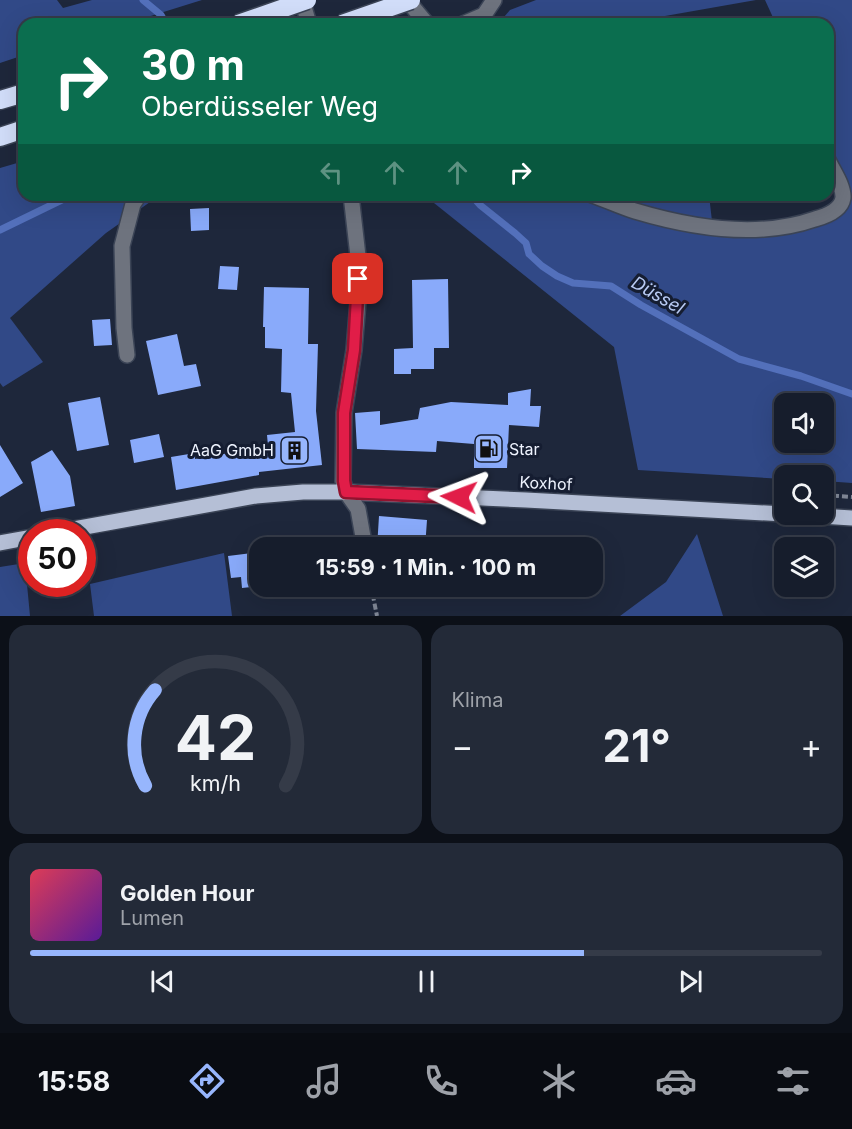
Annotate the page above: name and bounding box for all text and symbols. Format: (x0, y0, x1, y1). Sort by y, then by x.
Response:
text: 30 m (141, 39, 245, 90)
icon: right (42, 42, 120, 120)
text: Oberdüsseler Weg (141, 90, 378, 123)
icon: left (315, 156, 348, 189)
icon: ahead (378, 156, 411, 189)
icon: ahead (441, 156, 474, 189)
icon: right (504, 156, 537, 189)
pin (332, 253, 383, 304)
icon: arrive (341, 262, 374, 295)
water label: Düssel (628, 272, 689, 319)
map controls (774, 393, 834, 597)
button: sound (774, 393, 834, 453)
fuel station icon: Star (472, 433, 504, 465)
building icon: AaG GmbH (279, 434, 311, 466)
place label: Star (509, 439, 540, 459)
place label: AaG GmbH (190, 440, 274, 460)
position arrow (427, 465, 491, 529)
button: search (774, 465, 834, 525)
street label: Koxhof (519, 472, 573, 494)
speed limit sign: 50 (18, 519, 96, 597)
button: layers (774, 537, 834, 597)
text: 15:59 · 1 Min. · 100 m (316, 554, 536, 580)
text: Klima (452, 688, 503, 712)
text: 42 (174, 700, 256, 775)
text: 21° (603, 718, 671, 773)
text: − (452, 726, 473, 766)
text: + (800, 726, 822, 766)
text: km/h (190, 771, 241, 797)
text: Golden Hour (120, 880, 254, 906)
text: Lumen (120, 906, 184, 930)
icon: previous (146, 965, 179, 998)
icon: pause (410, 965, 443, 998)
icon: next (674, 965, 707, 998)
icon: directions (186, 1060, 228, 1102)
icon: music (303, 1060, 345, 1102)
icon: phone (420, 1060, 462, 1102)
icon: climate (538, 1060, 580, 1102)
icon: car (655, 1060, 697, 1102)
icon: filters (772, 1060, 814, 1102)
text: 15:58 (38, 1065, 110, 1098)

